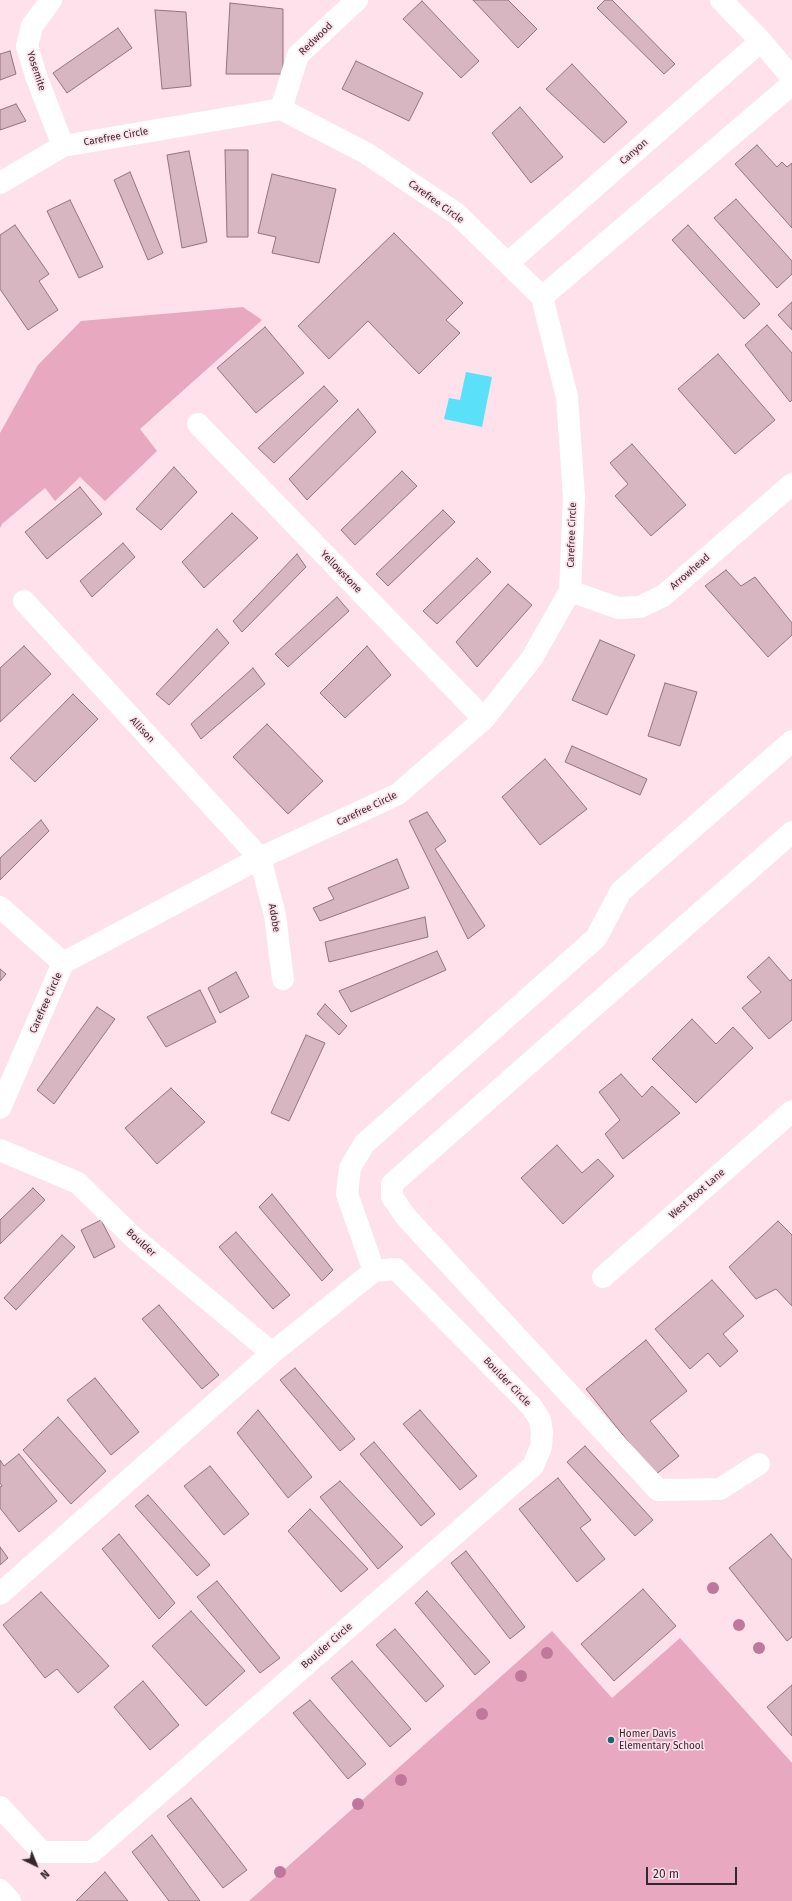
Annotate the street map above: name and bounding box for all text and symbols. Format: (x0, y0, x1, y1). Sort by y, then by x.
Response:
street label: Redwood (297, 20, 335, 58)
street label: Yosemite (24, 50, 48, 92)
street label: Carefree Circle (83, 125, 149, 149)
street label: Canyon (617, 137, 651, 167)
street label: Carefree Circle (406, 178, 466, 226)
street label: Carefree Circle (565, 502, 579, 568)
street label: Yellowstone (318, 548, 364, 596)
street label: Arrowhead (668, 551, 712, 593)
street label: Allison (127, 715, 157, 745)
street label: Carefree Circle (335, 789, 399, 829)
street label: Adobe (266, 903, 282, 933)
street label: Carefree Circle (27, 971, 65, 1035)
street label: West Root Lane (667, 1167, 727, 1221)
street label: Boulder (124, 1227, 158, 1259)
street label: Boulder Circle (481, 1355, 533, 1409)
street label: Boulder Circle (299, 1621, 355, 1671)
place label: Homer Davis Elementary School (619, 1728, 704, 1752)
marker: Homer Davis Elementary School (606, 1735, 616, 1745)
north arrow (16, 1845, 56, 1885)
scale bar (648, 1859, 739, 1885)
text: N (37, 1867, 52, 1881)
text: 20 m (653, 1867, 679, 1881)

